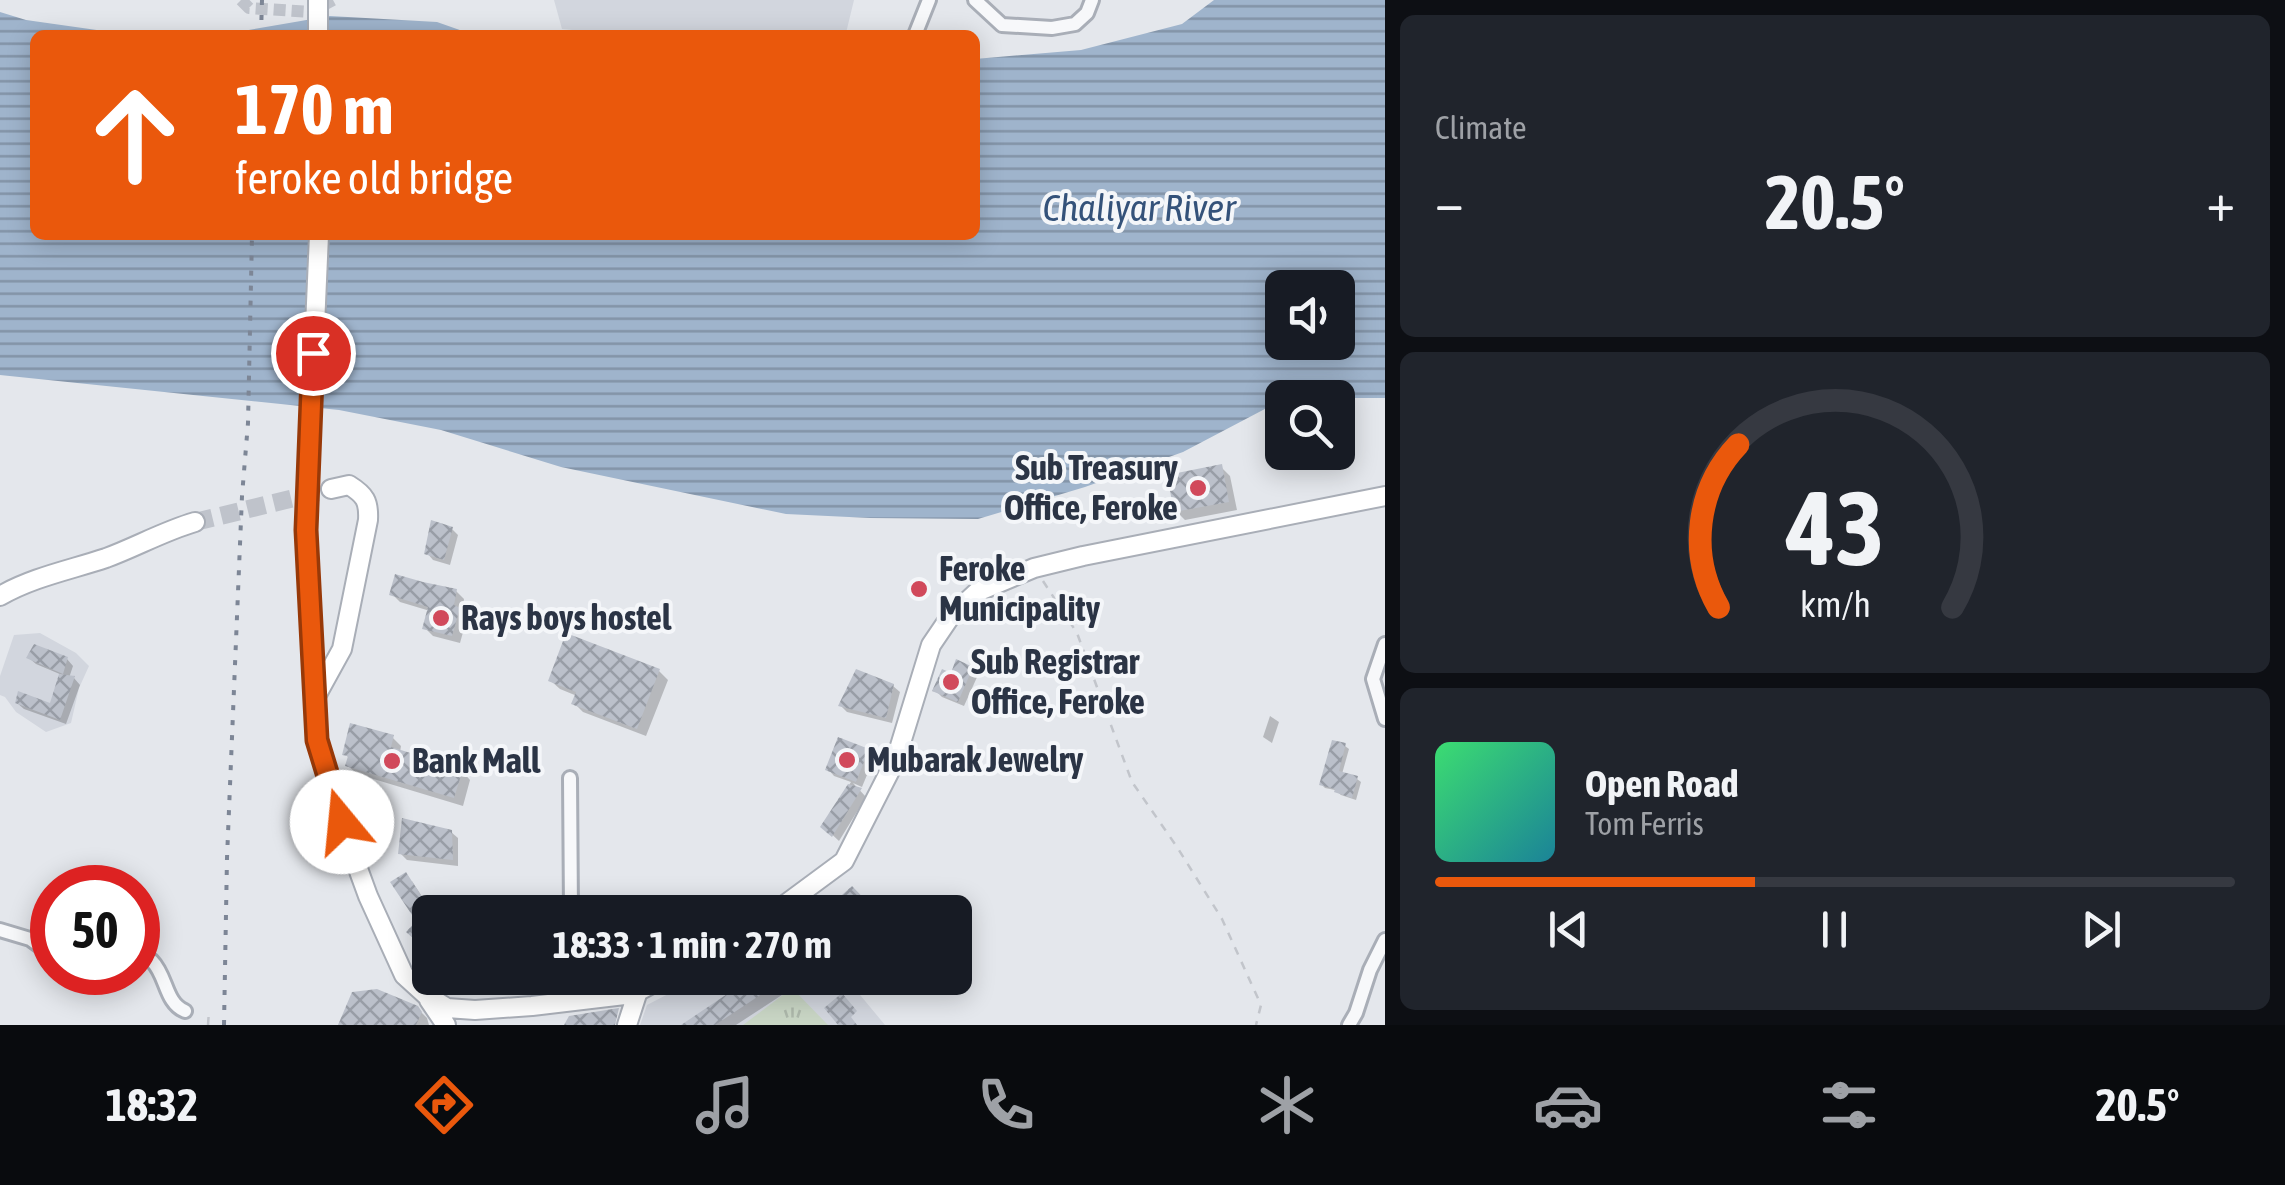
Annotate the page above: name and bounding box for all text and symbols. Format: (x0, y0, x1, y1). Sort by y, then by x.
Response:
text: 170 m (235, 69, 394, 149)
icon: ahead (70, 70, 200, 200)
text: Climate (1435, 109, 1527, 146)
text: feroke old bridge (235, 152, 513, 204)
text: 20.5° (1765, 159, 1905, 245)
text: − (1435, 170, 1464, 233)
text: + (2206, 170, 2235, 233)
water label: Chaliyar River (1043, 186, 1237, 229)
map controls (1265, 270, 1355, 470)
button: sound (1265, 270, 1355, 360)
pin (271, 311, 356, 396)
icon: arrive (286, 326, 341, 381)
button: search (1265, 380, 1355, 470)
place label: Sub Treasury Office, Feroke (1004, 447, 1179, 527)
text: 43 (1785, 468, 1884, 587)
marker: Sub Treasury Office, Feroke (1187, 477, 1209, 499)
place label: Feroke Municipality (939, 548, 1101, 628)
marker: Feroke Municipality (908, 578, 930, 600)
text: km/h (1800, 584, 1870, 625)
place label: Rays boys hostel (461, 597, 672, 637)
marker: Rays boys hostel (430, 607, 452, 629)
place label: Sub Registrar Office, Feroke (971, 641, 1145, 721)
marker: Sub Registrar Office, Feroke (940, 671, 962, 693)
place label: Mubarak Jewelry (867, 739, 1084, 779)
place label: Bank Mall (412, 740, 541, 780)
marker: Mubarak Jewelry (836, 749, 858, 771)
marker: Bank Mall (381, 750, 403, 772)
text: Open Road (1585, 762, 1739, 805)
position arrow (290, 770, 394, 874)
text: Tom Ferris (1585, 805, 1704, 842)
speed limit sign: 50 (30, 865, 160, 995)
icon: previous (1541, 902, 1596, 957)
icon: pause (1807, 902, 1862, 957)
icon: next (2074, 902, 2129, 957)
text: 18:33 · 1 min · 270 m (552, 923, 832, 966)
icon: directions (409, 1070, 479, 1140)
icon: music (690, 1070, 760, 1140)
icon: phone (971, 1070, 1041, 1140)
icon: climate (1252, 1070, 1322, 1140)
icon: car (1533, 1070, 1603, 1140)
icon: filters (1814, 1070, 1884, 1140)
text: 18:32 (106, 1079, 198, 1131)
text: 20.5° (2095, 1079, 2179, 1131)

